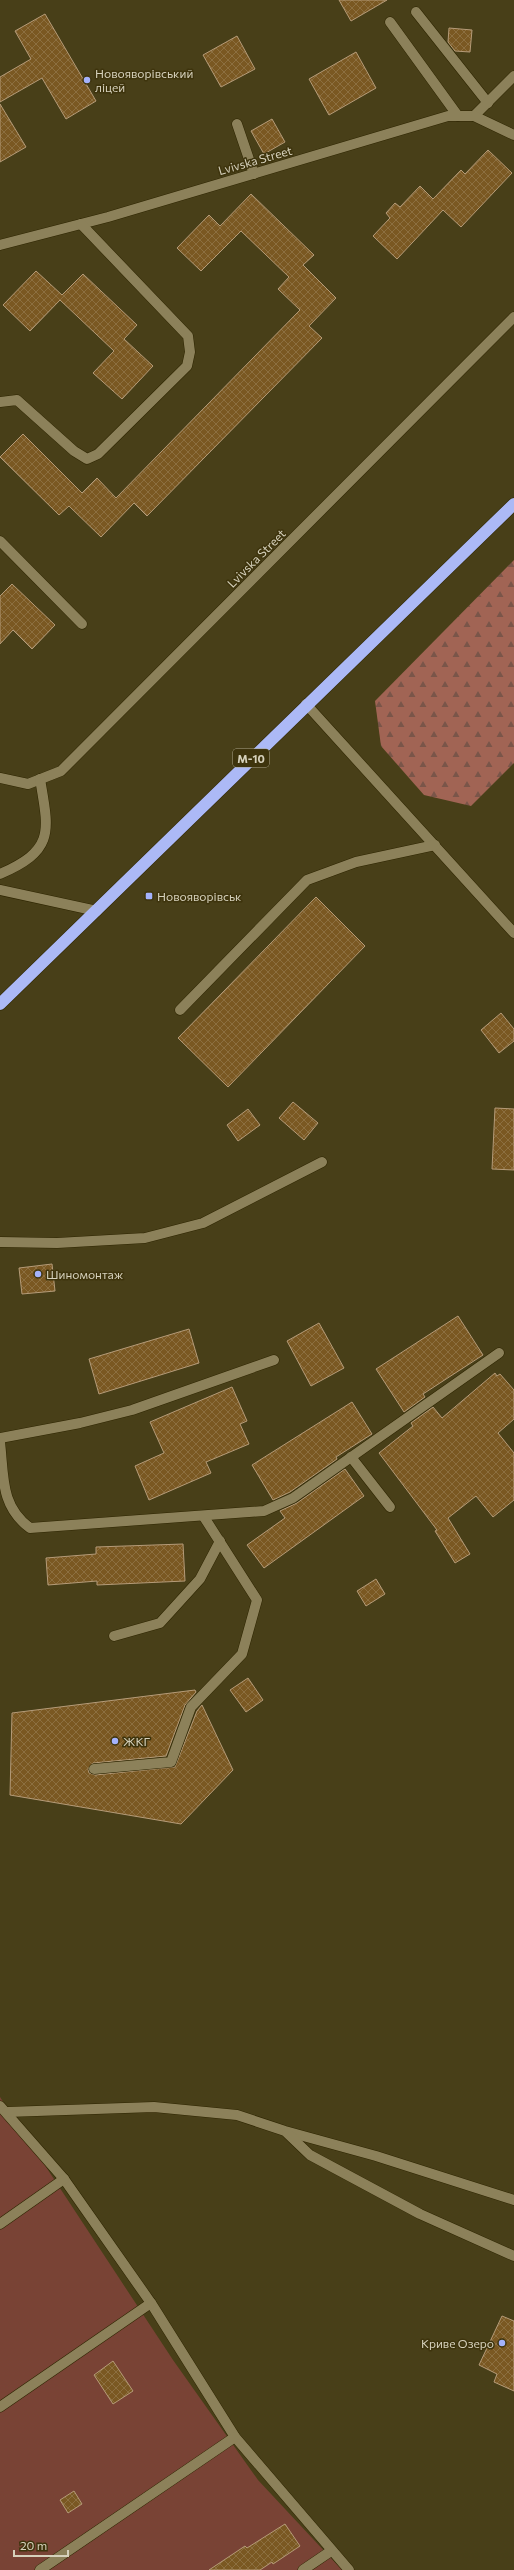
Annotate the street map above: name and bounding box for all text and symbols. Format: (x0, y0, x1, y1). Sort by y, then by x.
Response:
place label: Новояворівський ліцей (95, 66, 193, 94)
marker: Новояворівський ліцей (82, 75, 92, 85)
street label: Lvivska Street (216, 143, 294, 177)
street label: Lvivska Street (224, 526, 288, 590)
road number: М-10 (233, 749, 269, 767)
place label: Новояворівськ (157, 889, 242, 903)
marker: Новояворівськ (144, 891, 154, 901)
place label: Шиномонтаж (46, 1267, 124, 1281)
marker: Шиномонтаж (33, 1269, 43, 1279)
place label: ЖКГ (123, 1734, 150, 1748)
marker: ЖКГ (110, 1736, 120, 1746)
place label: Криве Озеро (421, 2336, 494, 2350)
marker: Криве Озеро (497, 2338, 507, 2348)
scale bar (14, 2532, 68, 2558)
text: 20 m (20, 2538, 47, 2552)

